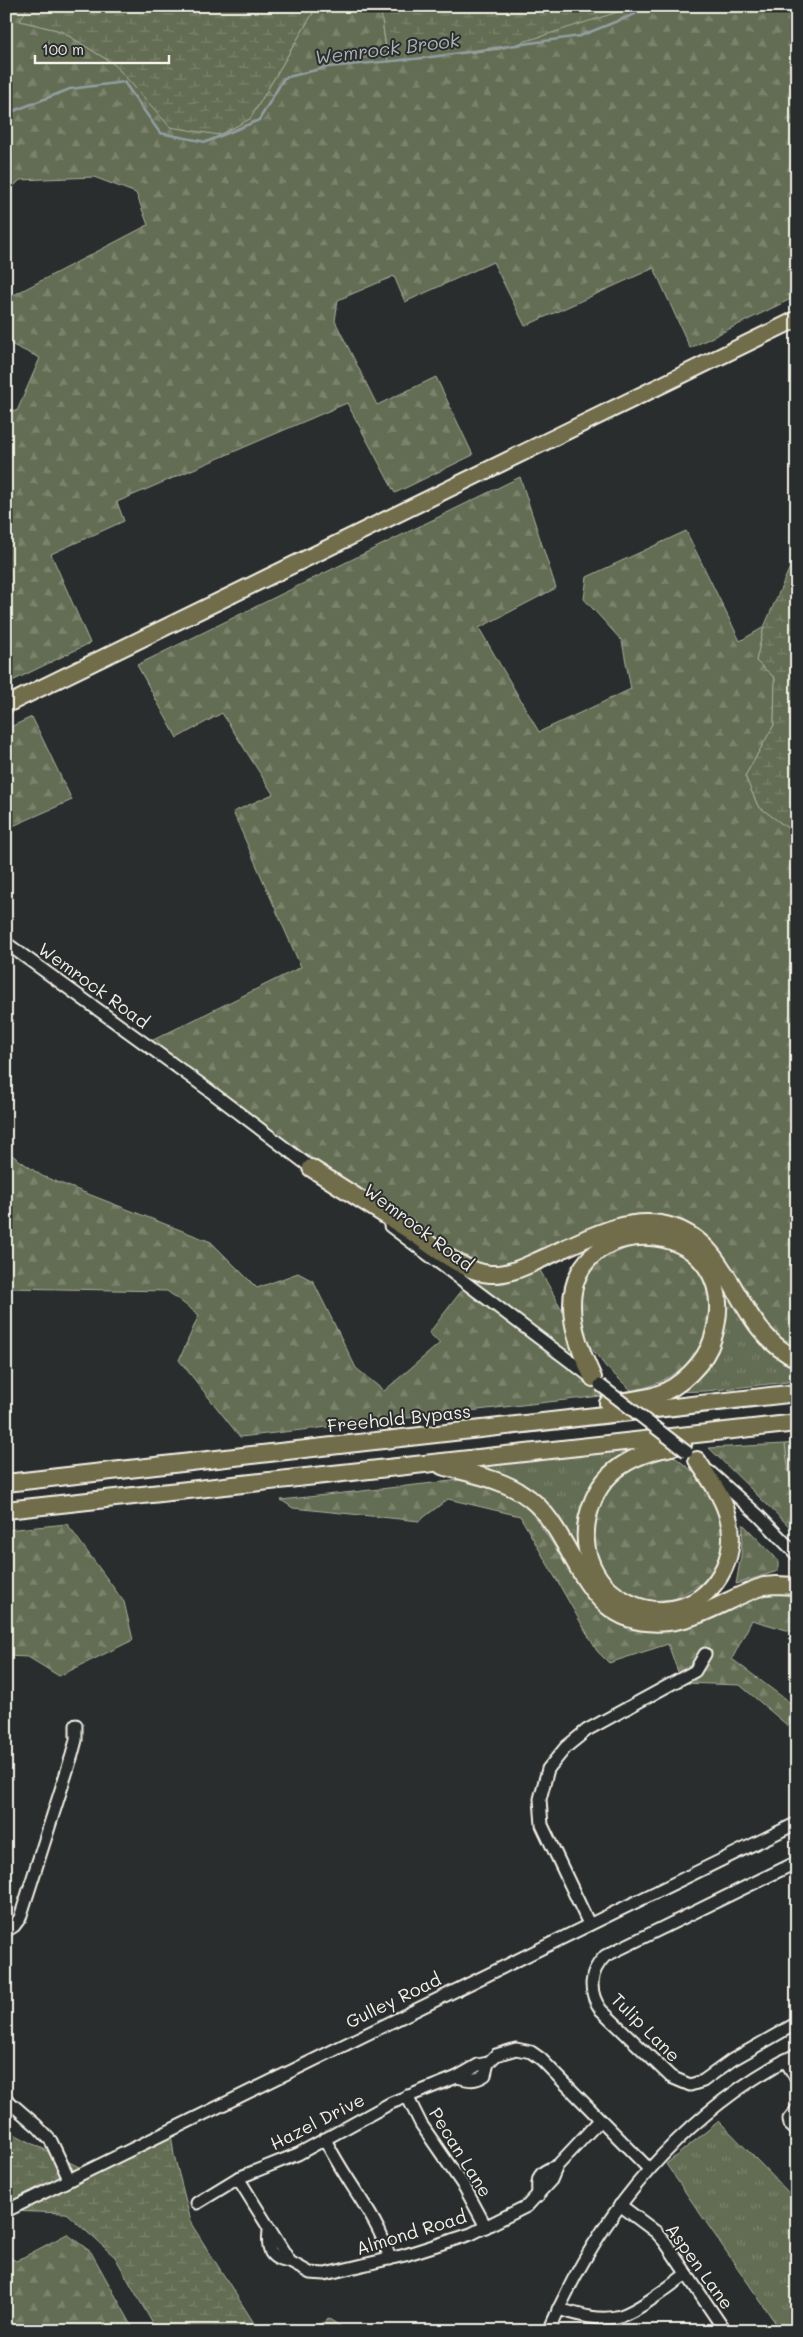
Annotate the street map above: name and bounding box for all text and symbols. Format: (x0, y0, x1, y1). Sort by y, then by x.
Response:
water label: Wemrock Brook (313, 27, 462, 69)
scale bar (35, 32, 169, 64)
text: 100 m (42, 39, 84, 59)
street label: Wemrock Road (34, 937, 154, 1033)
street label: Wemrock Road (359, 1178, 479, 1276)
street label: Freehold Bypass (326, 1399, 472, 1437)
street label: Gulley Road (341, 1967, 445, 2033)
street label: Tulip Lane (606, 1987, 686, 2067)
street label: Hazel Drive (266, 2087, 368, 2155)
street label: Pecan Lane (424, 2103, 498, 2201)
street label: Almond Road (353, 2204, 469, 2260)
street label: Aspen Lane (661, 2218, 739, 2314)

